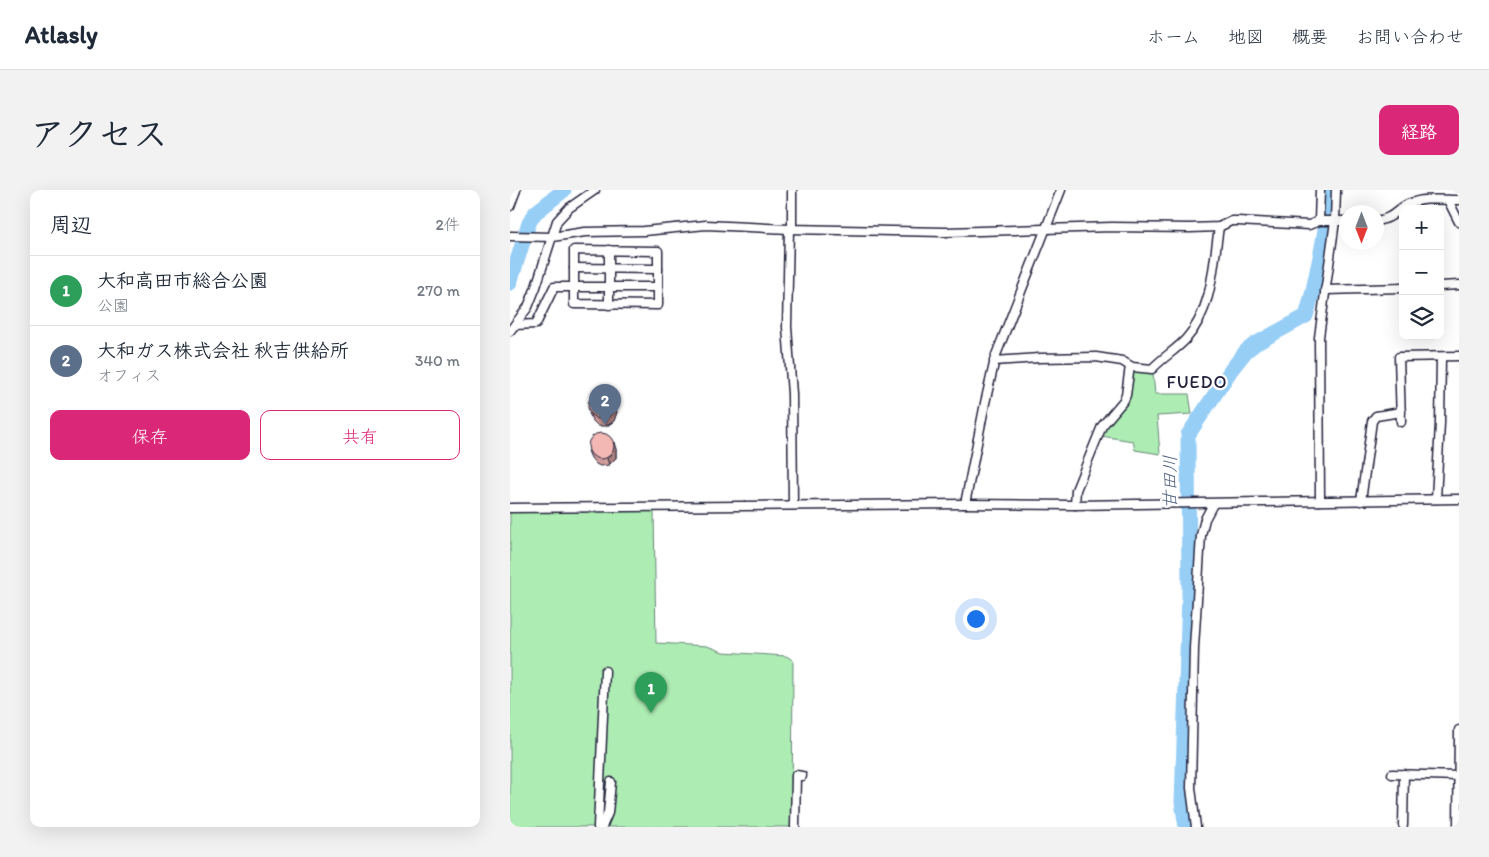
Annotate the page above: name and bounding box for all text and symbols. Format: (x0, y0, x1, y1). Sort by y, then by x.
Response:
text: Atlasly (25, 20, 98, 49)
text: ホーム (1147, 26, 1200, 48)
text: 地図 (1228, 26, 1264, 48)
text: 概要 (1292, 26, 1328, 48)
text: お問い合わせ (1356, 26, 1464, 48)
button: 経路 (1379, 105, 1459, 155)
text: アクセス (30, 113, 168, 155)
north arrow (1339, 205, 1384, 250)
map controls (1399, 205, 1444, 340)
button: + (1399, 205, 1444, 250)
text: 周辺 (50, 212, 92, 237)
text: 2件 (436, 215, 460, 234)
button: − (1399, 250, 1444, 295)
text: 大和高田市総合公園 (97, 269, 268, 292)
text: 1 (62, 281, 70, 300)
text: 270 m (417, 281, 460, 300)
button: layers (1399, 295, 1444, 340)
text: 公園 (97, 296, 129, 315)
text: 大和ガス株式会社 秋吉供給所 (97, 339, 349, 362)
text: 2 (62, 351, 70, 370)
text: 340 m (415, 351, 460, 370)
text: オフィス (97, 366, 161, 385)
district label: FUEDO (1166, 371, 1228, 393)
pin: 2 (589, 384, 621, 425)
button: 保存 (50, 410, 250, 460)
button: 共有 (260, 410, 460, 460)
water label: 甘田川 (1159, 455, 1181, 509)
your location (963, 606, 989, 632)
pin: 1 (635, 672, 667, 713)

